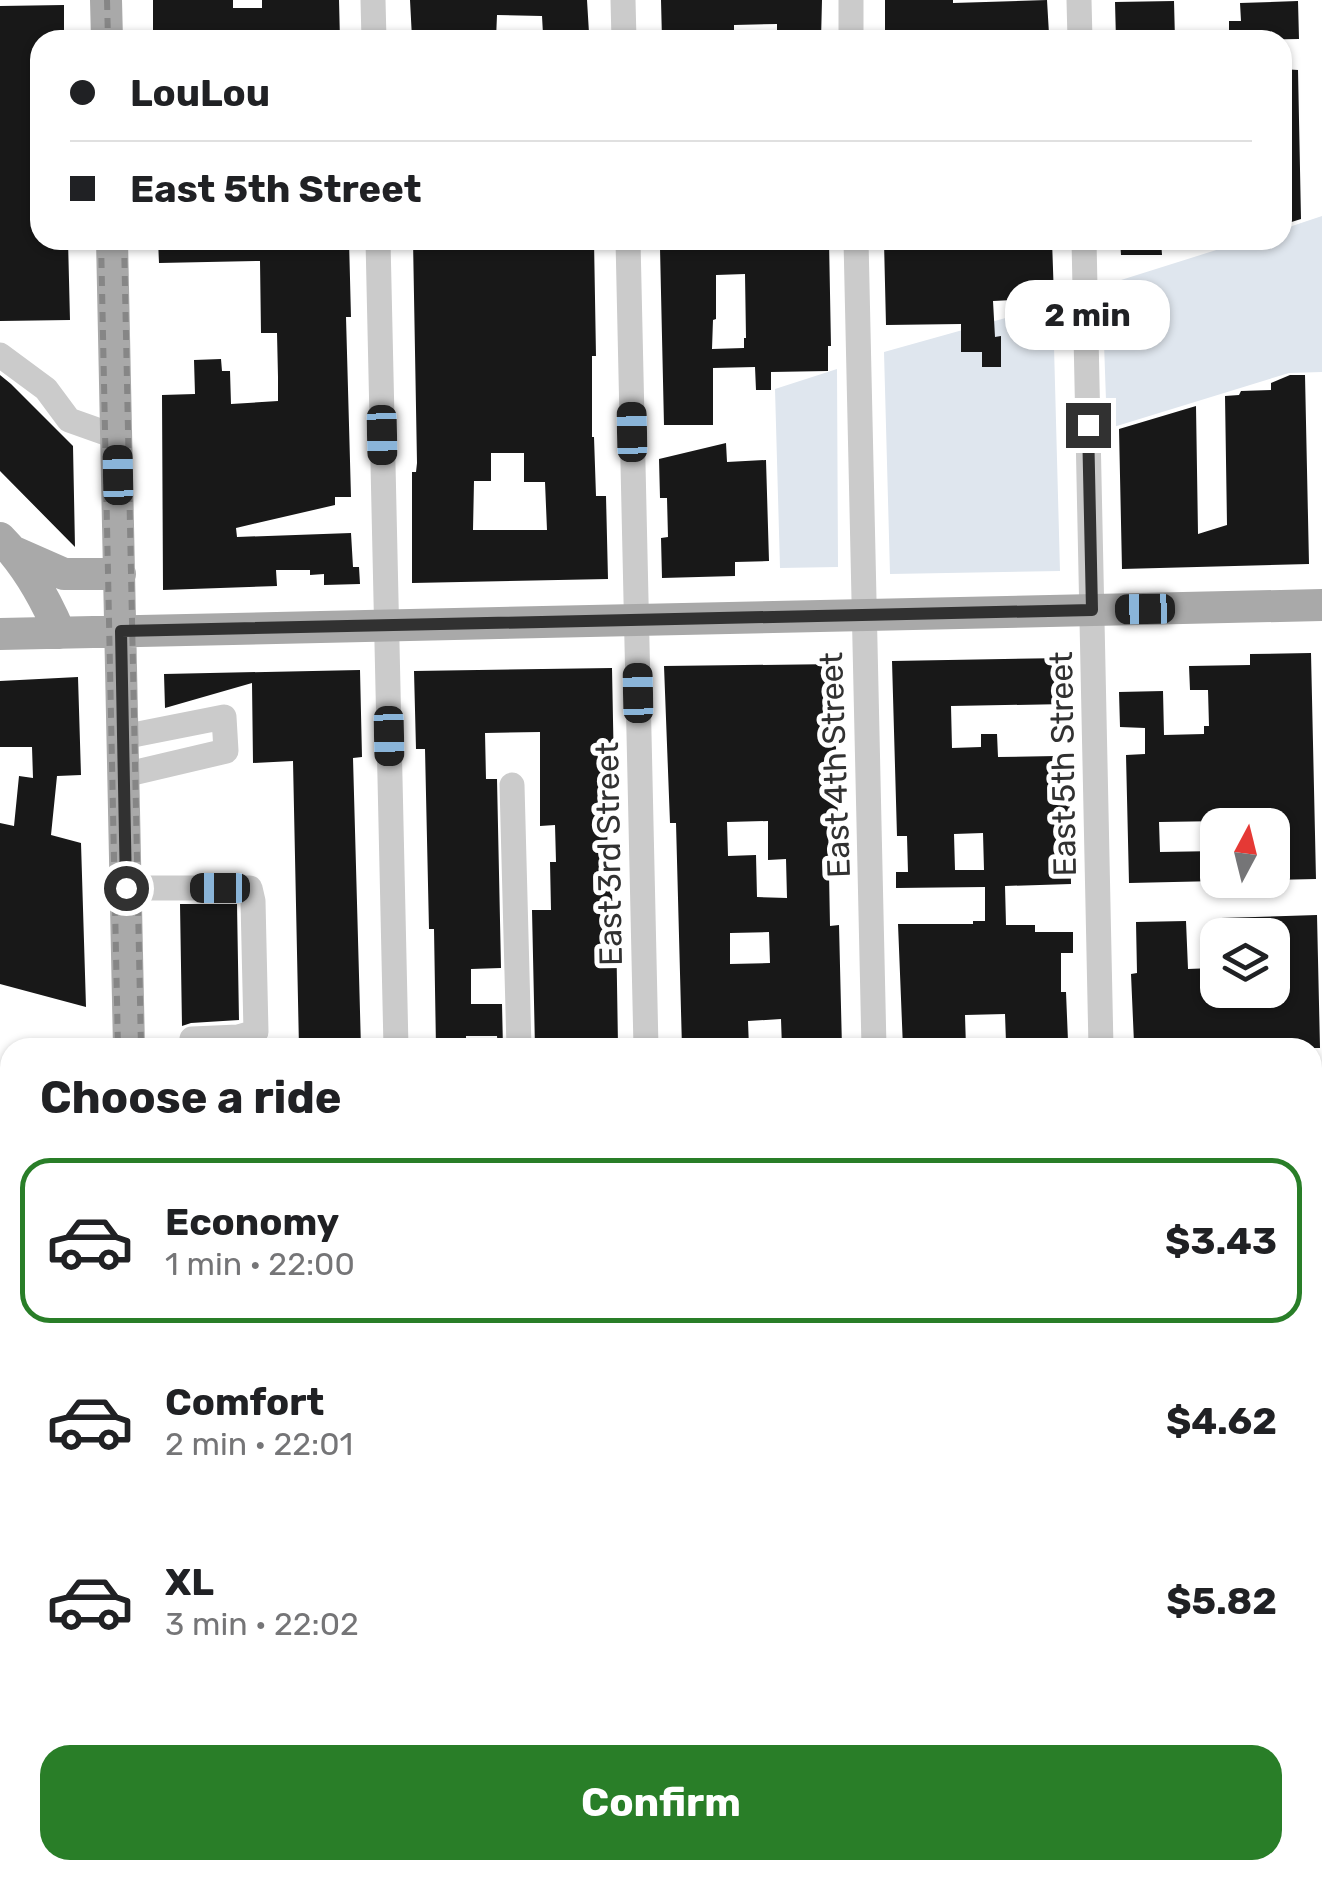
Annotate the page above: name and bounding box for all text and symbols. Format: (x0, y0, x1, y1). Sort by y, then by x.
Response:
text: LouLou (130, 70, 270, 116)
text: East 5th Street (130, 166, 421, 212)
callout: 2 min (1006, 280, 1170, 350)
text: 2 min (1044, 296, 1131, 334)
car (616, 402, 648, 462)
route end (1066, 403, 1111, 448)
car (366, 405, 398, 465)
car (102, 445, 134, 505)
car (1115, 593, 1175, 625)
street label: East 4th Street (812, 651, 858, 879)
street label: East 5th Street (1042, 651, 1084, 877)
car (622, 663, 654, 723)
car (373, 706, 405, 766)
street label: East 3rd Street (588, 742, 630, 966)
north arrow (1200, 808, 1290, 898)
map controls (1200, 808, 1290, 1008)
route start (104, 866, 149, 911)
car (190, 873, 250, 903)
button: layers (1200, 918, 1290, 1008)
text: Choose a ride (40, 1071, 342, 1124)
icon: car (45, 1196, 135, 1286)
text: Economy (165, 1199, 339, 1245)
text: $3.43 (1165, 1218, 1277, 1264)
text: 1 min · 22:00 (165, 1245, 355, 1283)
icon: car (45, 1376, 135, 1466)
text: Comfort (165, 1379, 324, 1425)
text: $4.62 (1166, 1398, 1277, 1444)
text: 2 min · 22:01 (165, 1425, 353, 1463)
icon: car (45, 1556, 135, 1646)
text: XL (165, 1559, 214, 1605)
text: $5.82 (1166, 1578, 1277, 1624)
text: 3 min · 22:02 (165, 1605, 359, 1643)
button: Confirm (40, 1745, 1282, 1860)

